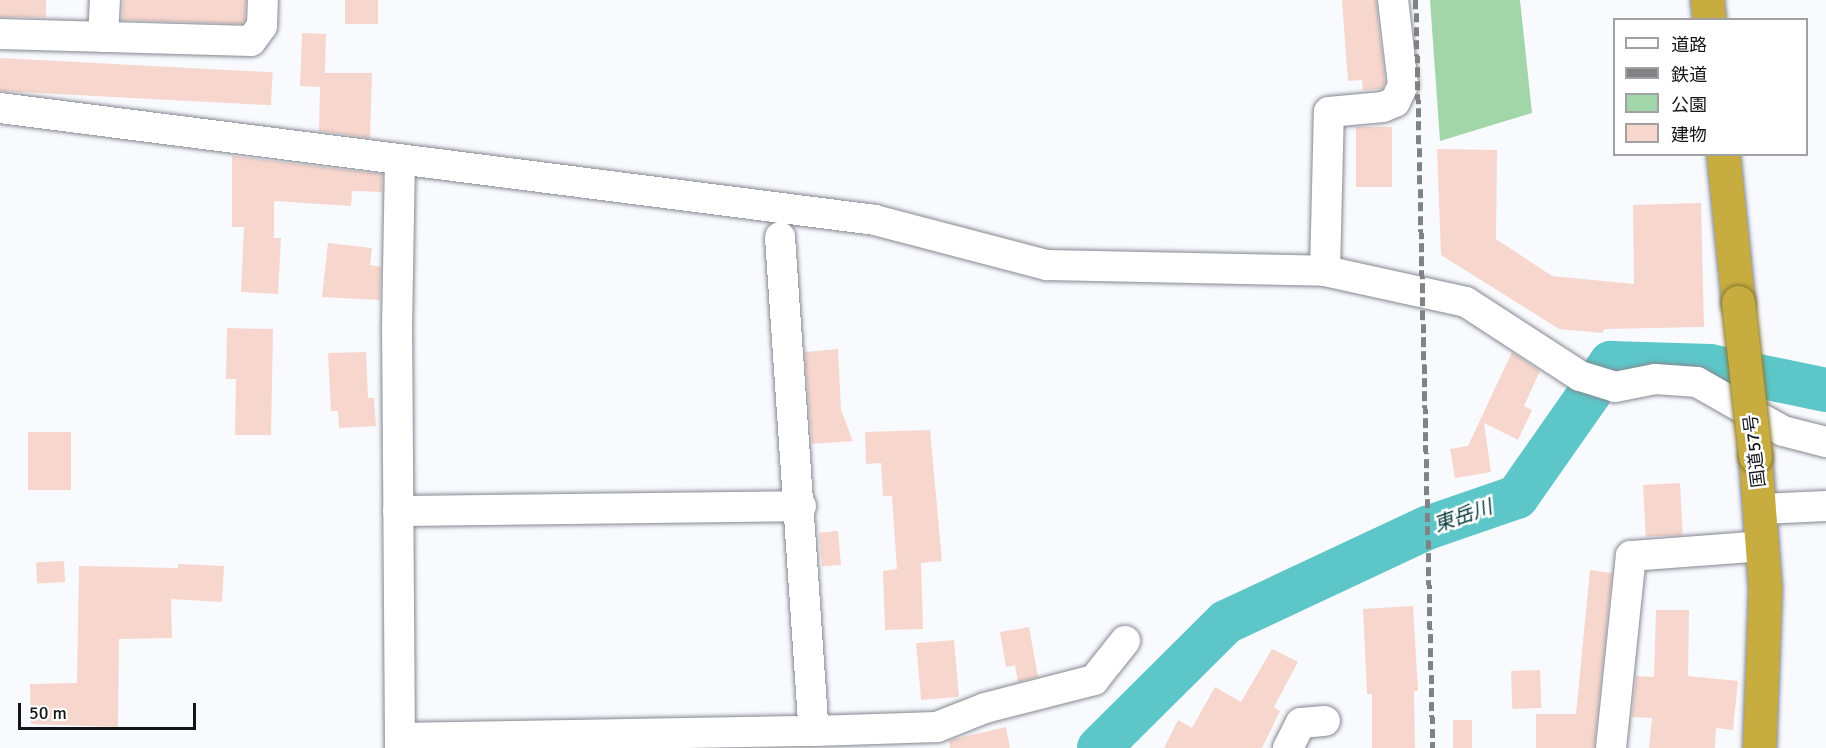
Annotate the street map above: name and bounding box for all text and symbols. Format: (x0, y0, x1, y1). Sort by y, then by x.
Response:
legend (1613, 18, 1808, 156)
text: 道路 (1671, 34, 1707, 56)
text: 鉄道 (1671, 64, 1707, 86)
text: 公園 (1671, 94, 1707, 116)
text: 建物 (1671, 124, 1707, 146)
street label: 国道57号 (1740, 413, 1770, 489)
water label: 東岳川 (1431, 495, 1495, 537)
scale bar (21, 691, 200, 729)
text: 50 m (29, 702, 67, 724)

